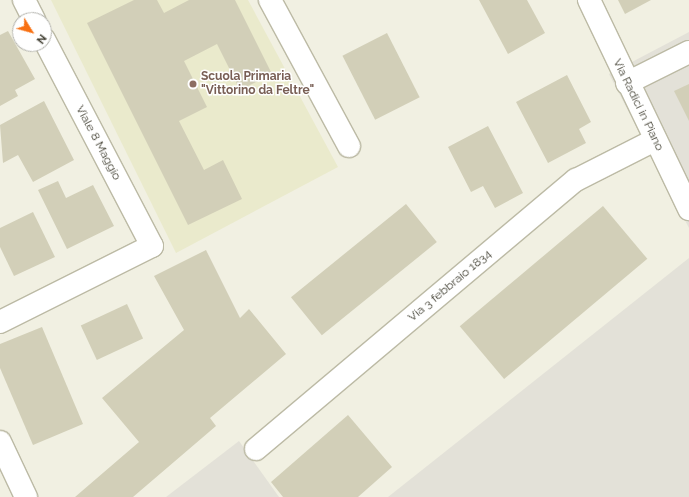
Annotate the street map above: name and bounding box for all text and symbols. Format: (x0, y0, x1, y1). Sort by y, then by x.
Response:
north arrow (12, 12, 52, 52)
text: N (33, 32, 49, 46)
street label: Via Radici in Piano (610, 57, 666, 153)
place label: Scuola Primaria "Vittorino da Feltre" (201, 70, 314, 98)
marker: Scuola Primaria "Vittorino da Feltre" (188, 79, 198, 89)
street label: Viale 8 Maggio (72, 103, 124, 183)
street label: Via 3 febbraio 1834 (405, 247, 495, 325)

